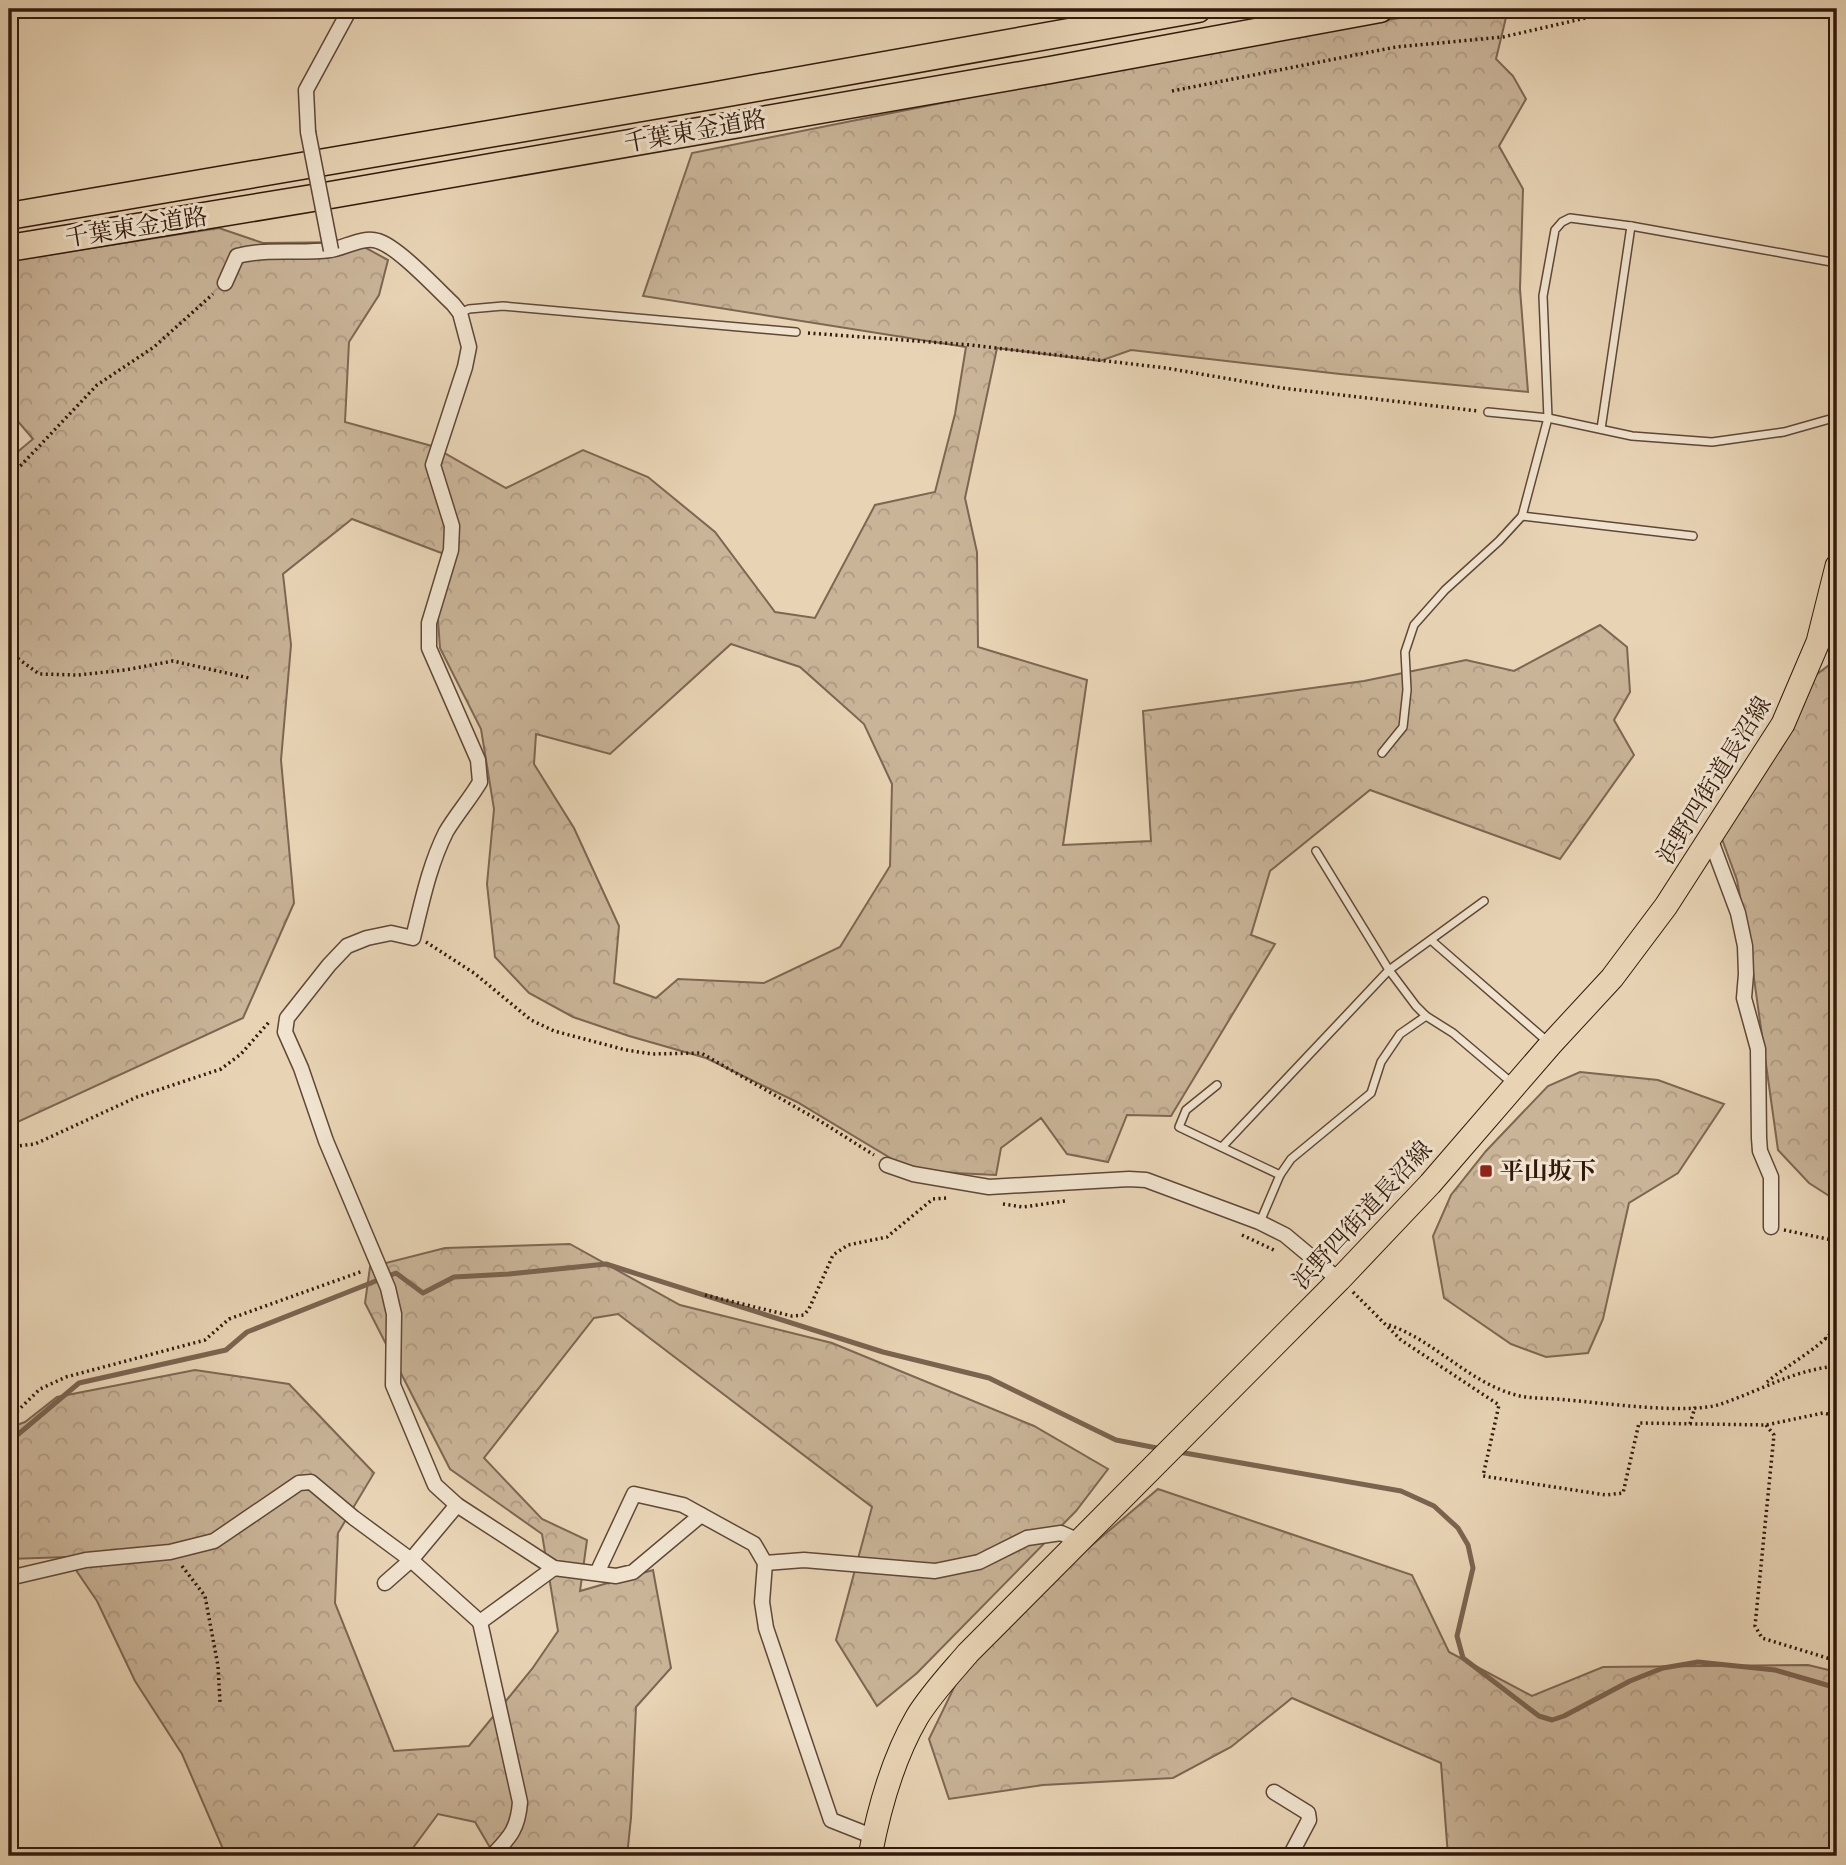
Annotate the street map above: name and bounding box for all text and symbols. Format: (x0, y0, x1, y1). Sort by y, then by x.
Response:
street label: 千葉東金道路 (621, 101, 769, 160)
street label: 千葉東金道路 (62, 198, 210, 255)
street label: 浜野四街道長沼線 (1648, 689, 1779, 870)
street label: 浜野四街道長沼線 (1283, 1133, 1440, 1297)
place label: 平山坂下 (1500, 1153, 1596, 1188)
marker: 平山坂下 (1478, 1163, 1494, 1179)

